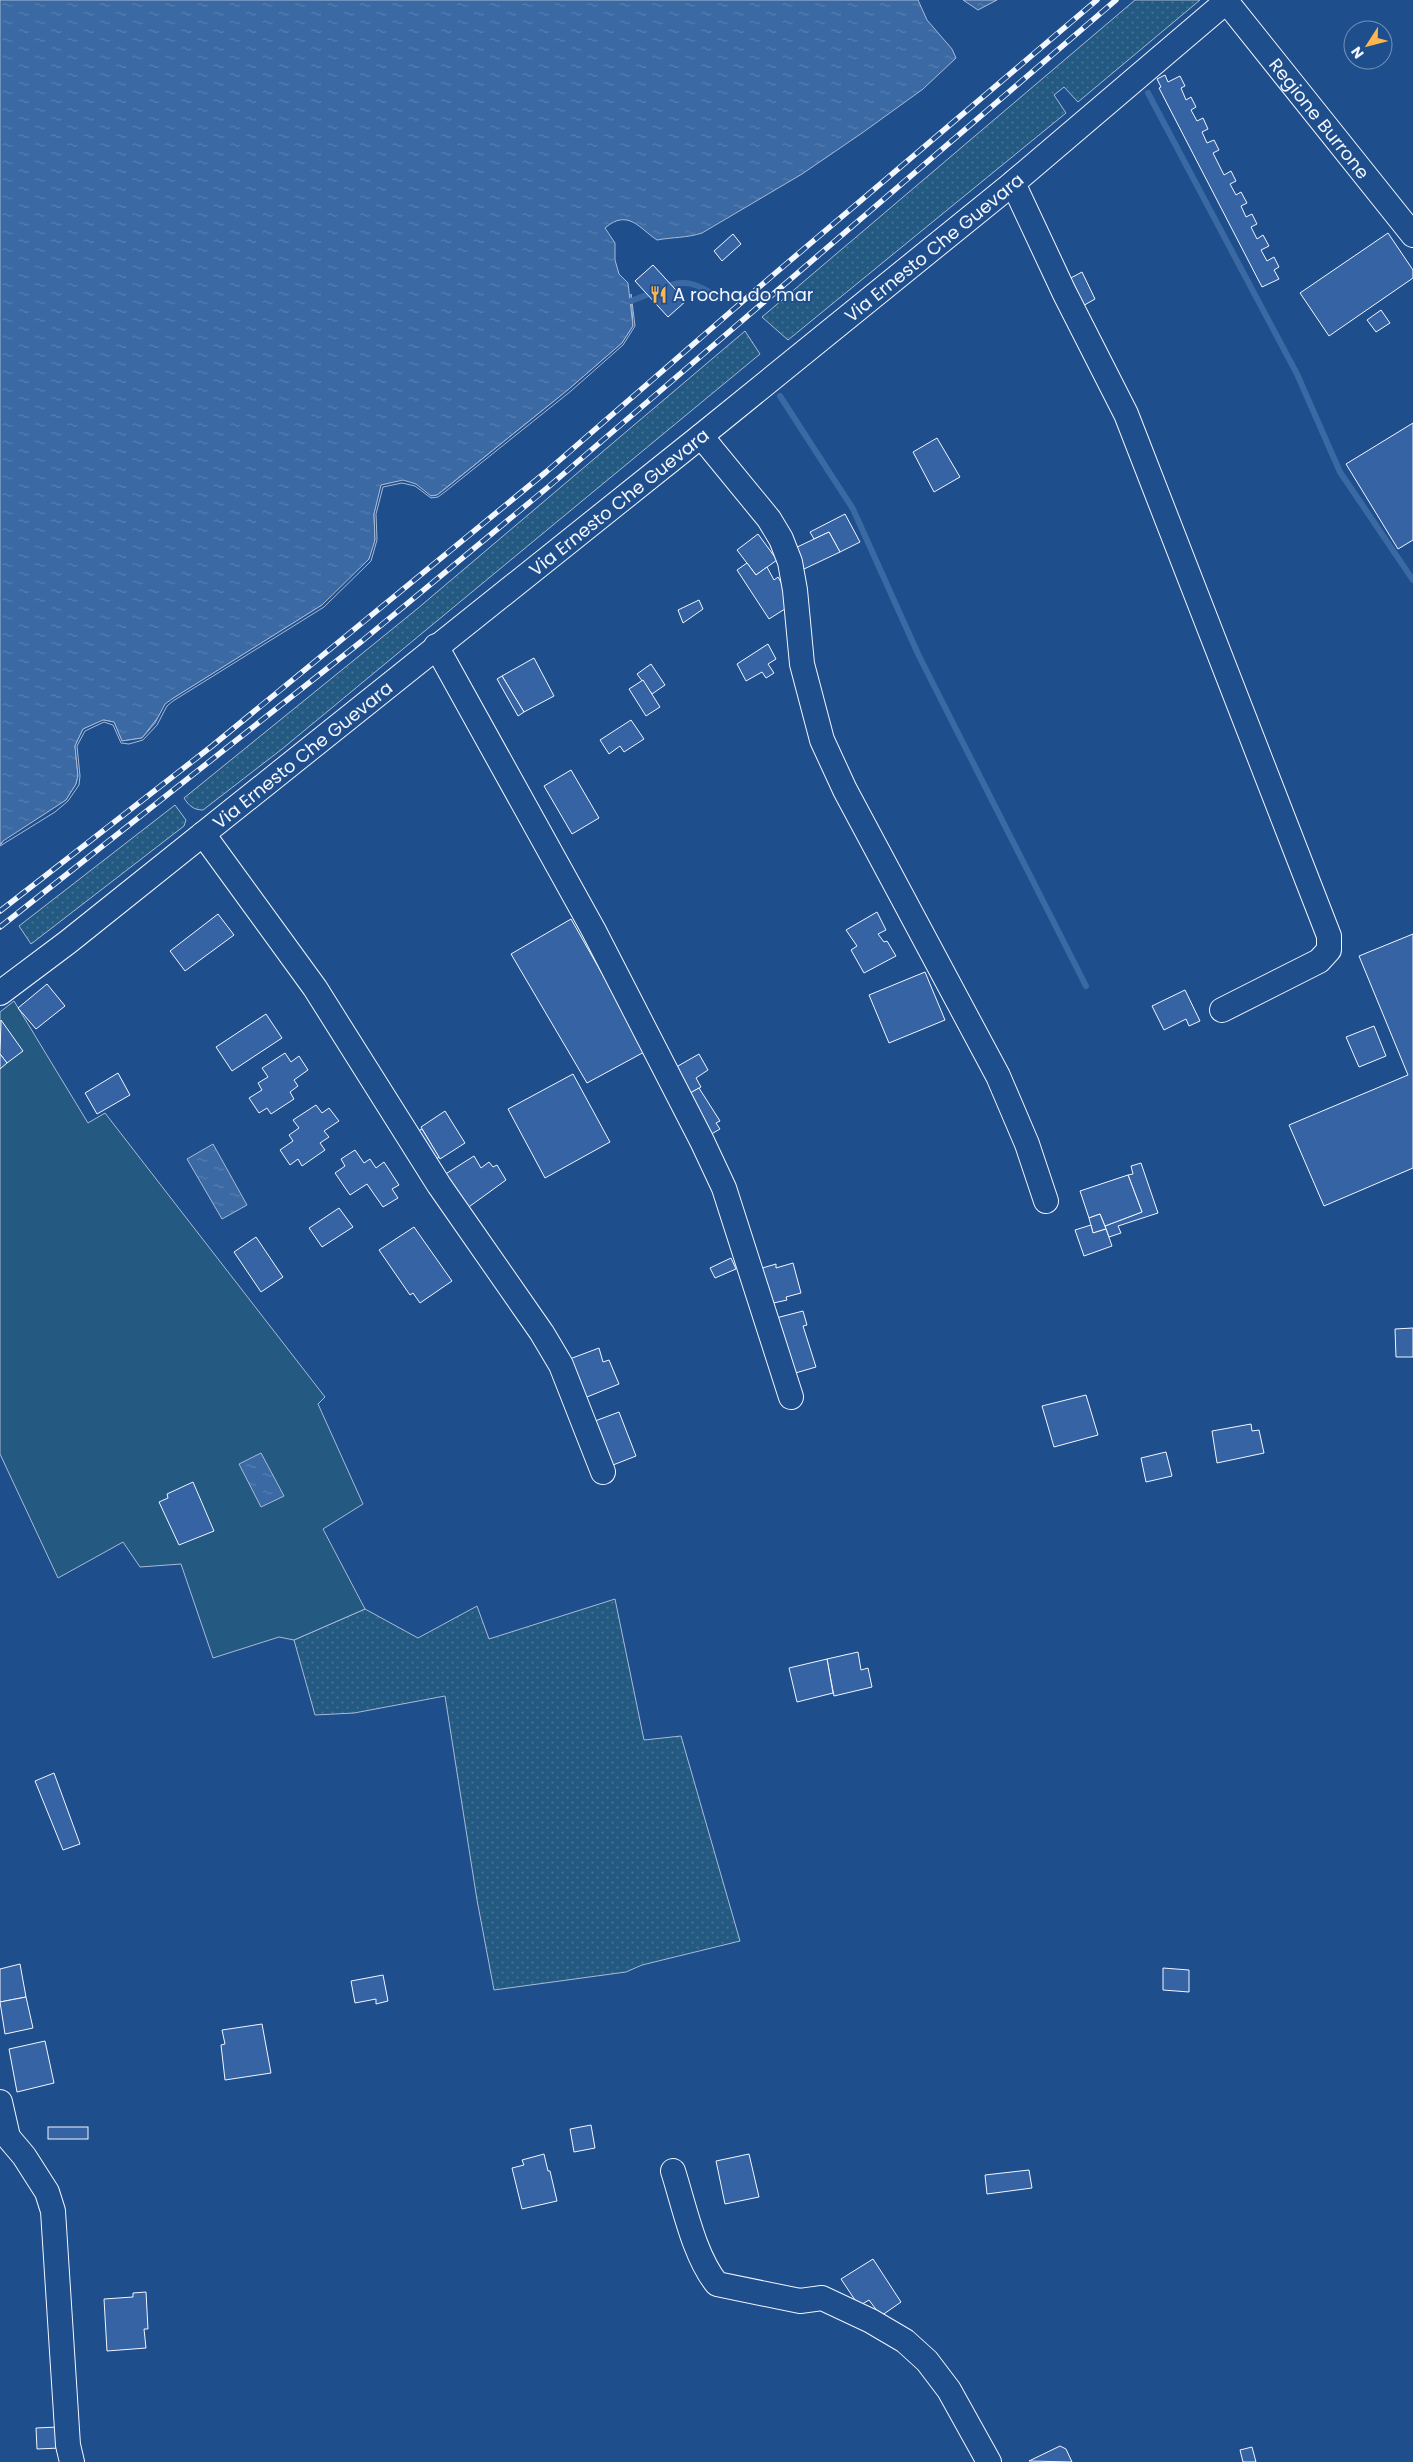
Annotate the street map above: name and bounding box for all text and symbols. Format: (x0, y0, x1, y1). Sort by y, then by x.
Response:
north arrow (1343, 20, 1393, 70)
text: N (1346, 43, 1369, 63)
street label: Regione Burrone (1264, 53, 1376, 184)
street label: Via Ernesto Che Guevara (839, 167, 1029, 328)
place label: A rocha do mar (673, 282, 814, 307)
restaurant icon: A rocha do mar (649, 284, 669, 304)
street label: Via Ernesto Che Guevara (523, 422, 714, 581)
street label: Via Ernesto Che Guevara (207, 675, 398, 834)

